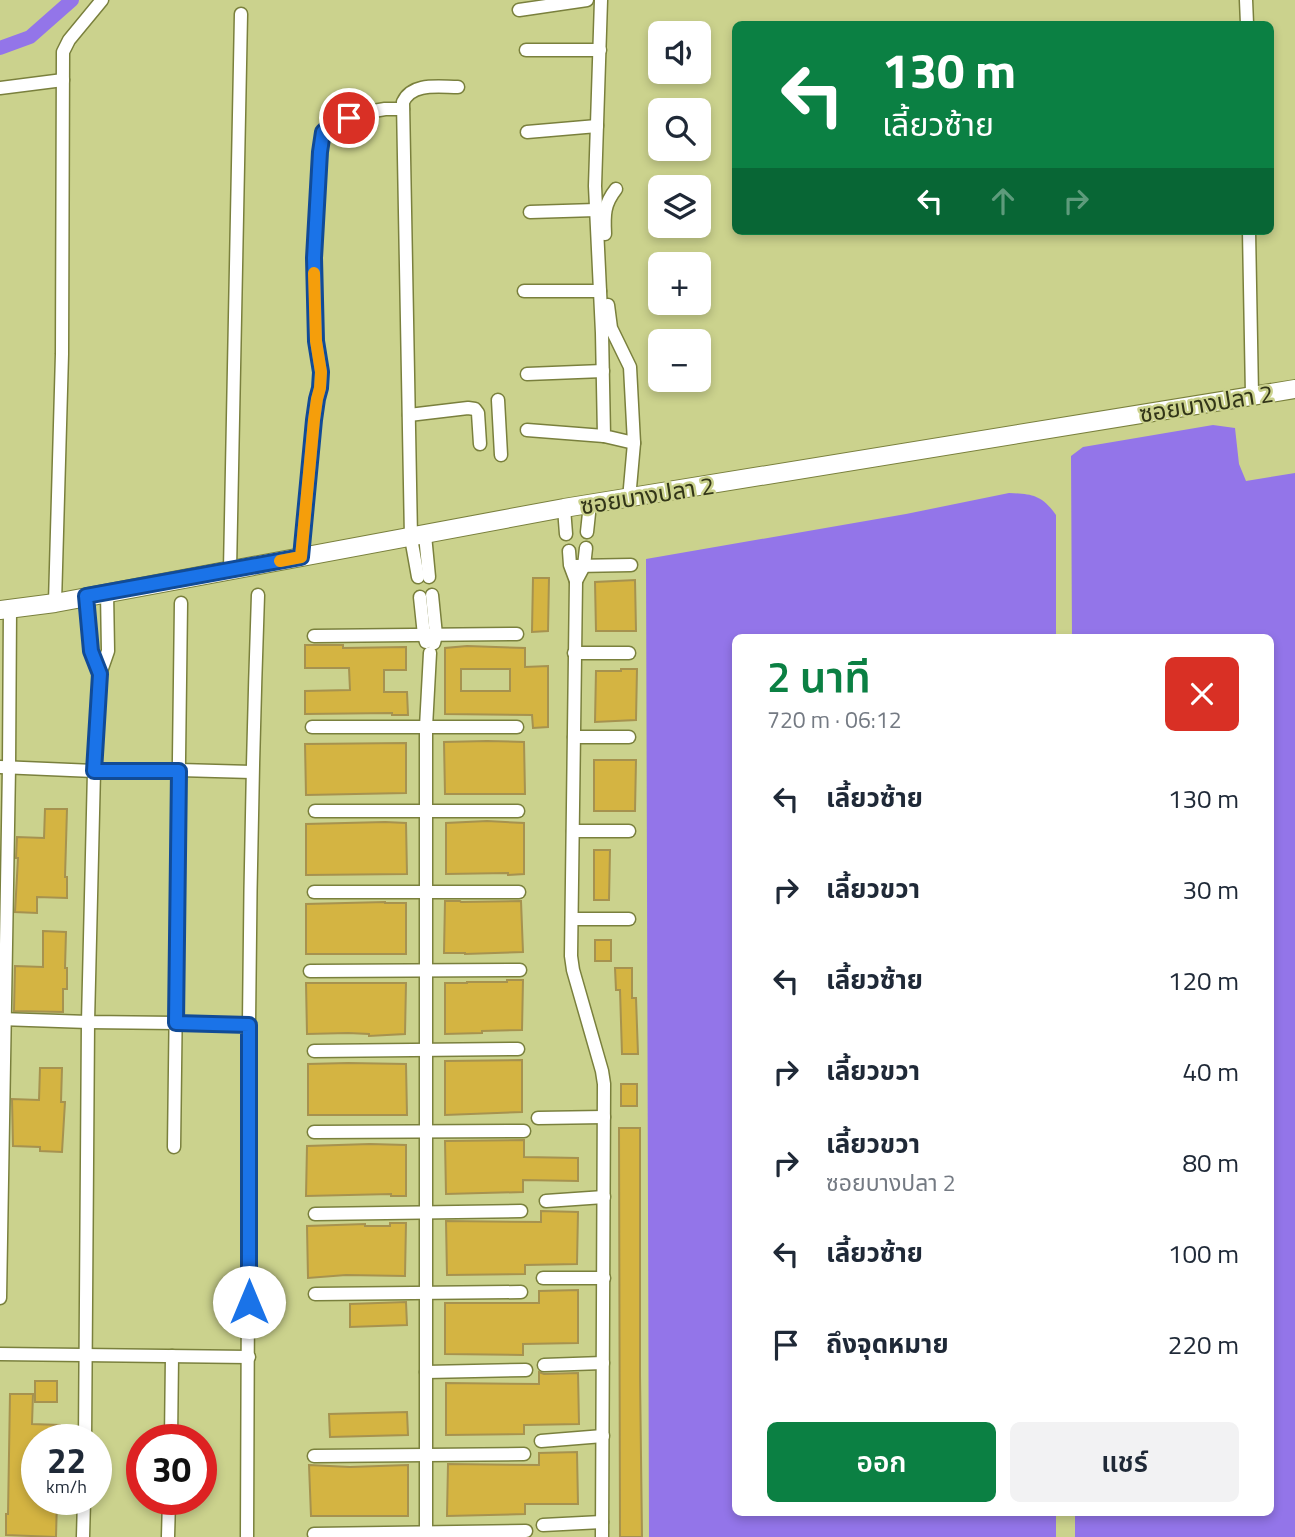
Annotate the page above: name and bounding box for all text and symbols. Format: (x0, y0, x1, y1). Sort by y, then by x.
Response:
map controls (648, 21, 711, 392)
button: sound (648, 21, 711, 84)
text: 130 m (882, 32, 1016, 107)
icon: left (767, 49, 858, 140)
pin (319, 88, 379, 148)
button: search (648, 98, 711, 161)
icon: arrive (330, 99, 368, 137)
text: เลี้ยวซ้าย (882, 100, 994, 148)
button: layers (648, 175, 711, 238)
icon: left (911, 182, 949, 220)
icon: ahead (984, 182, 1022, 220)
icon: right (1057, 182, 1095, 220)
button: + (648, 252, 711, 315)
button: − (648, 329, 711, 392)
street label: ซอยบางปลา 2 (1136, 375, 1276, 431)
street label: ซอยบางปลา 2 (577, 467, 717, 523)
text: 2 นาที (767, 644, 871, 708)
button: close (1165, 657, 1239, 731)
text: 720 m · 06:12 (767, 702, 902, 737)
text: เลี้ยวซ้าย (826, 778, 923, 817)
text: 130 m (1168, 779, 1239, 818)
icon: left (767, 780, 805, 818)
text: เลี้ยวขวา (826, 869, 920, 908)
text: 30 m (1182, 870, 1239, 909)
icon: right (767, 871, 805, 909)
text: เลี้ยวซ้าย (826, 960, 923, 999)
text: 120 m (1168, 961, 1239, 1000)
icon: left (767, 962, 805, 1000)
text: เลี้ยวขวา (826, 1051, 920, 1090)
text: 40 m (1182, 1052, 1239, 1091)
icon: right (767, 1053, 805, 1091)
text: เลี้ยวขวา (826, 1124, 920, 1163)
text: 80 m (1182, 1143, 1239, 1182)
icon: right (767, 1144, 805, 1182)
text: ซอยบางปลา 2 (826, 1165, 956, 1200)
text: เลี้ยวซ้าย (826, 1233, 923, 1272)
text: 100 m (1168, 1234, 1239, 1273)
icon: left (767, 1235, 805, 1273)
position arrow (212, 1265, 286, 1339)
text: ถึงจุดหมาย (826, 1324, 949, 1363)
text: 220 m (1168, 1325, 1239, 1364)
icon: arrive (767, 1326, 805, 1364)
button: ออก (767, 1422, 996, 1502)
button: แชร์ (1010, 1422, 1239, 1502)
speed limit sign: 30 (126, 1424, 217, 1515)
text: 22 (47, 1433, 86, 1487)
text: km/h (46, 1473, 87, 1500)

